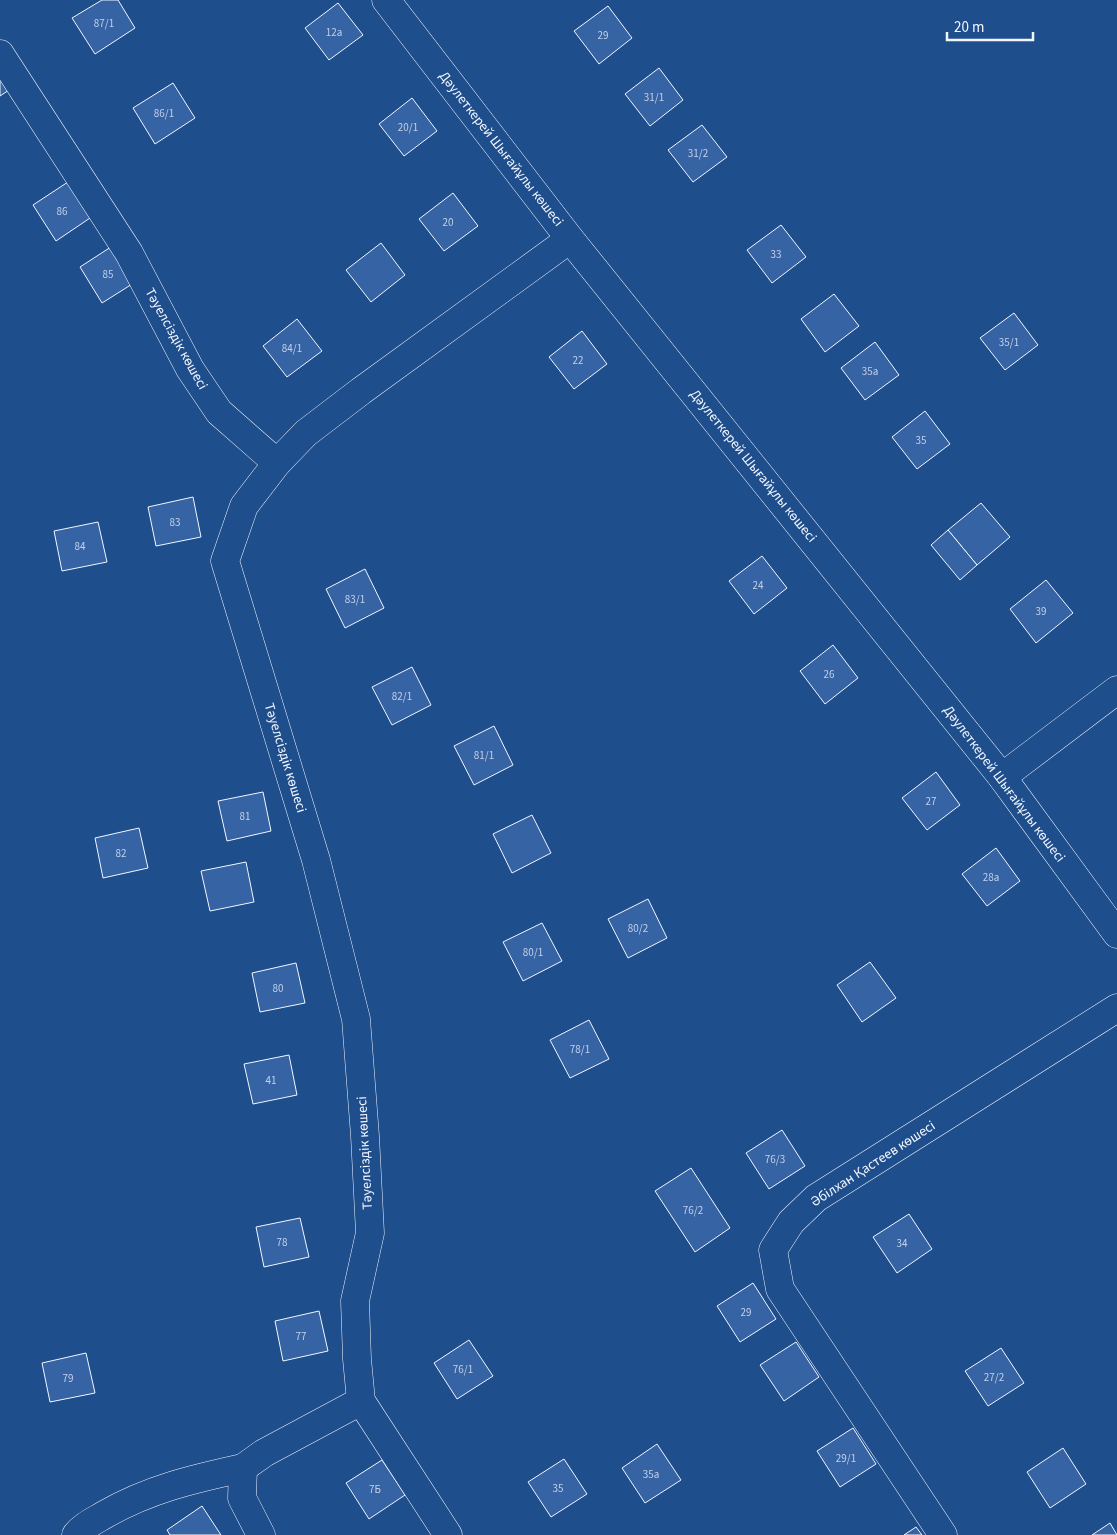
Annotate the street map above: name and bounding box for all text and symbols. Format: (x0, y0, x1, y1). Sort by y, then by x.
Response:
scale bar (947, 10, 1033, 42)
house number: 87/1 (94, 16, 114, 31)
text: 20 m (954, 17, 984, 38)
house number: 12а (326, 25, 342, 40)
house number: 29 (598, 28, 608, 43)
street label: Дәулеткерей Шығайұлы көшесі (434, 67, 568, 231)
house number: 31/1 (644, 90, 664, 105)
house number: 86/1 (154, 106, 174, 121)
house number: 20/1 (398, 120, 418, 135)
house number: 31/2 (688, 146, 708, 161)
house number: 86 (57, 204, 68, 219)
house number: 20 (443, 215, 453, 230)
house number: 33 (771, 247, 781, 262)
house number: 85 (103, 267, 113, 282)
street label: Тәуелсіздік көшесі (140, 284, 212, 394)
house number: 35/1 (999, 335, 1019, 350)
house number: 84/1 (282, 341, 302, 356)
house number: 22 (573, 353, 583, 368)
house number: 35а (862, 364, 878, 379)
street label: Дәулеткерей Шығайұлы көшесі (685, 385, 821, 547)
house number: 35 (916, 433, 926, 448)
house number: 83 (170, 515, 180, 530)
house number: 84 (75, 539, 86, 554)
house number: 24 (753, 578, 764, 593)
house number: 83/1 (345, 592, 365, 607)
house number: 39 (1036, 604, 1046, 619)
house number: 26 (824, 667, 835, 682)
house number: 82/1 (392, 689, 412, 704)
street label: Тәуелсіздік көшесі (259, 701, 311, 815)
street label: Дәулеткерей Шығайұлы көшесі (938, 701, 1070, 867)
house number: 81/1 (474, 748, 494, 763)
house number: 27 (926, 794, 936, 809)
house number: 81 (240, 809, 250, 824)
house number: 82 (116, 846, 126, 861)
house number: 28а (983, 870, 999, 885)
house number: 80/2 (628, 921, 648, 936)
house number: 80/1 (523, 945, 543, 960)
house number: 80 (273, 981, 283, 996)
house number: 78/1 (570, 1042, 590, 1057)
house number: 41 (266, 1073, 276, 1088)
street label: Тәуелсіздік көшесі (352, 1096, 378, 1210)
street label: Әбілхан Қастеев көшесі (807, 1116, 939, 1212)
house number: 76/3 (765, 1152, 785, 1167)
house number: 76/2 (683, 1203, 703, 1218)
house number: 78 (277, 1235, 288, 1250)
house number: 34 (897, 1236, 908, 1251)
house number: 29 (741, 1305, 751, 1320)
house number: 77 (296, 1329, 306, 1344)
house number: 76/1 (453, 1362, 473, 1377)
house number: 27/2 (984, 1370, 1004, 1385)
house number: 79 (63, 1371, 73, 1386)
house number: 29/1 (836, 1451, 856, 1466)
house number: 35а (643, 1467, 659, 1482)
house number: 35 (553, 1481, 563, 1496)
house number: 7Б (369, 1482, 381, 1497)

